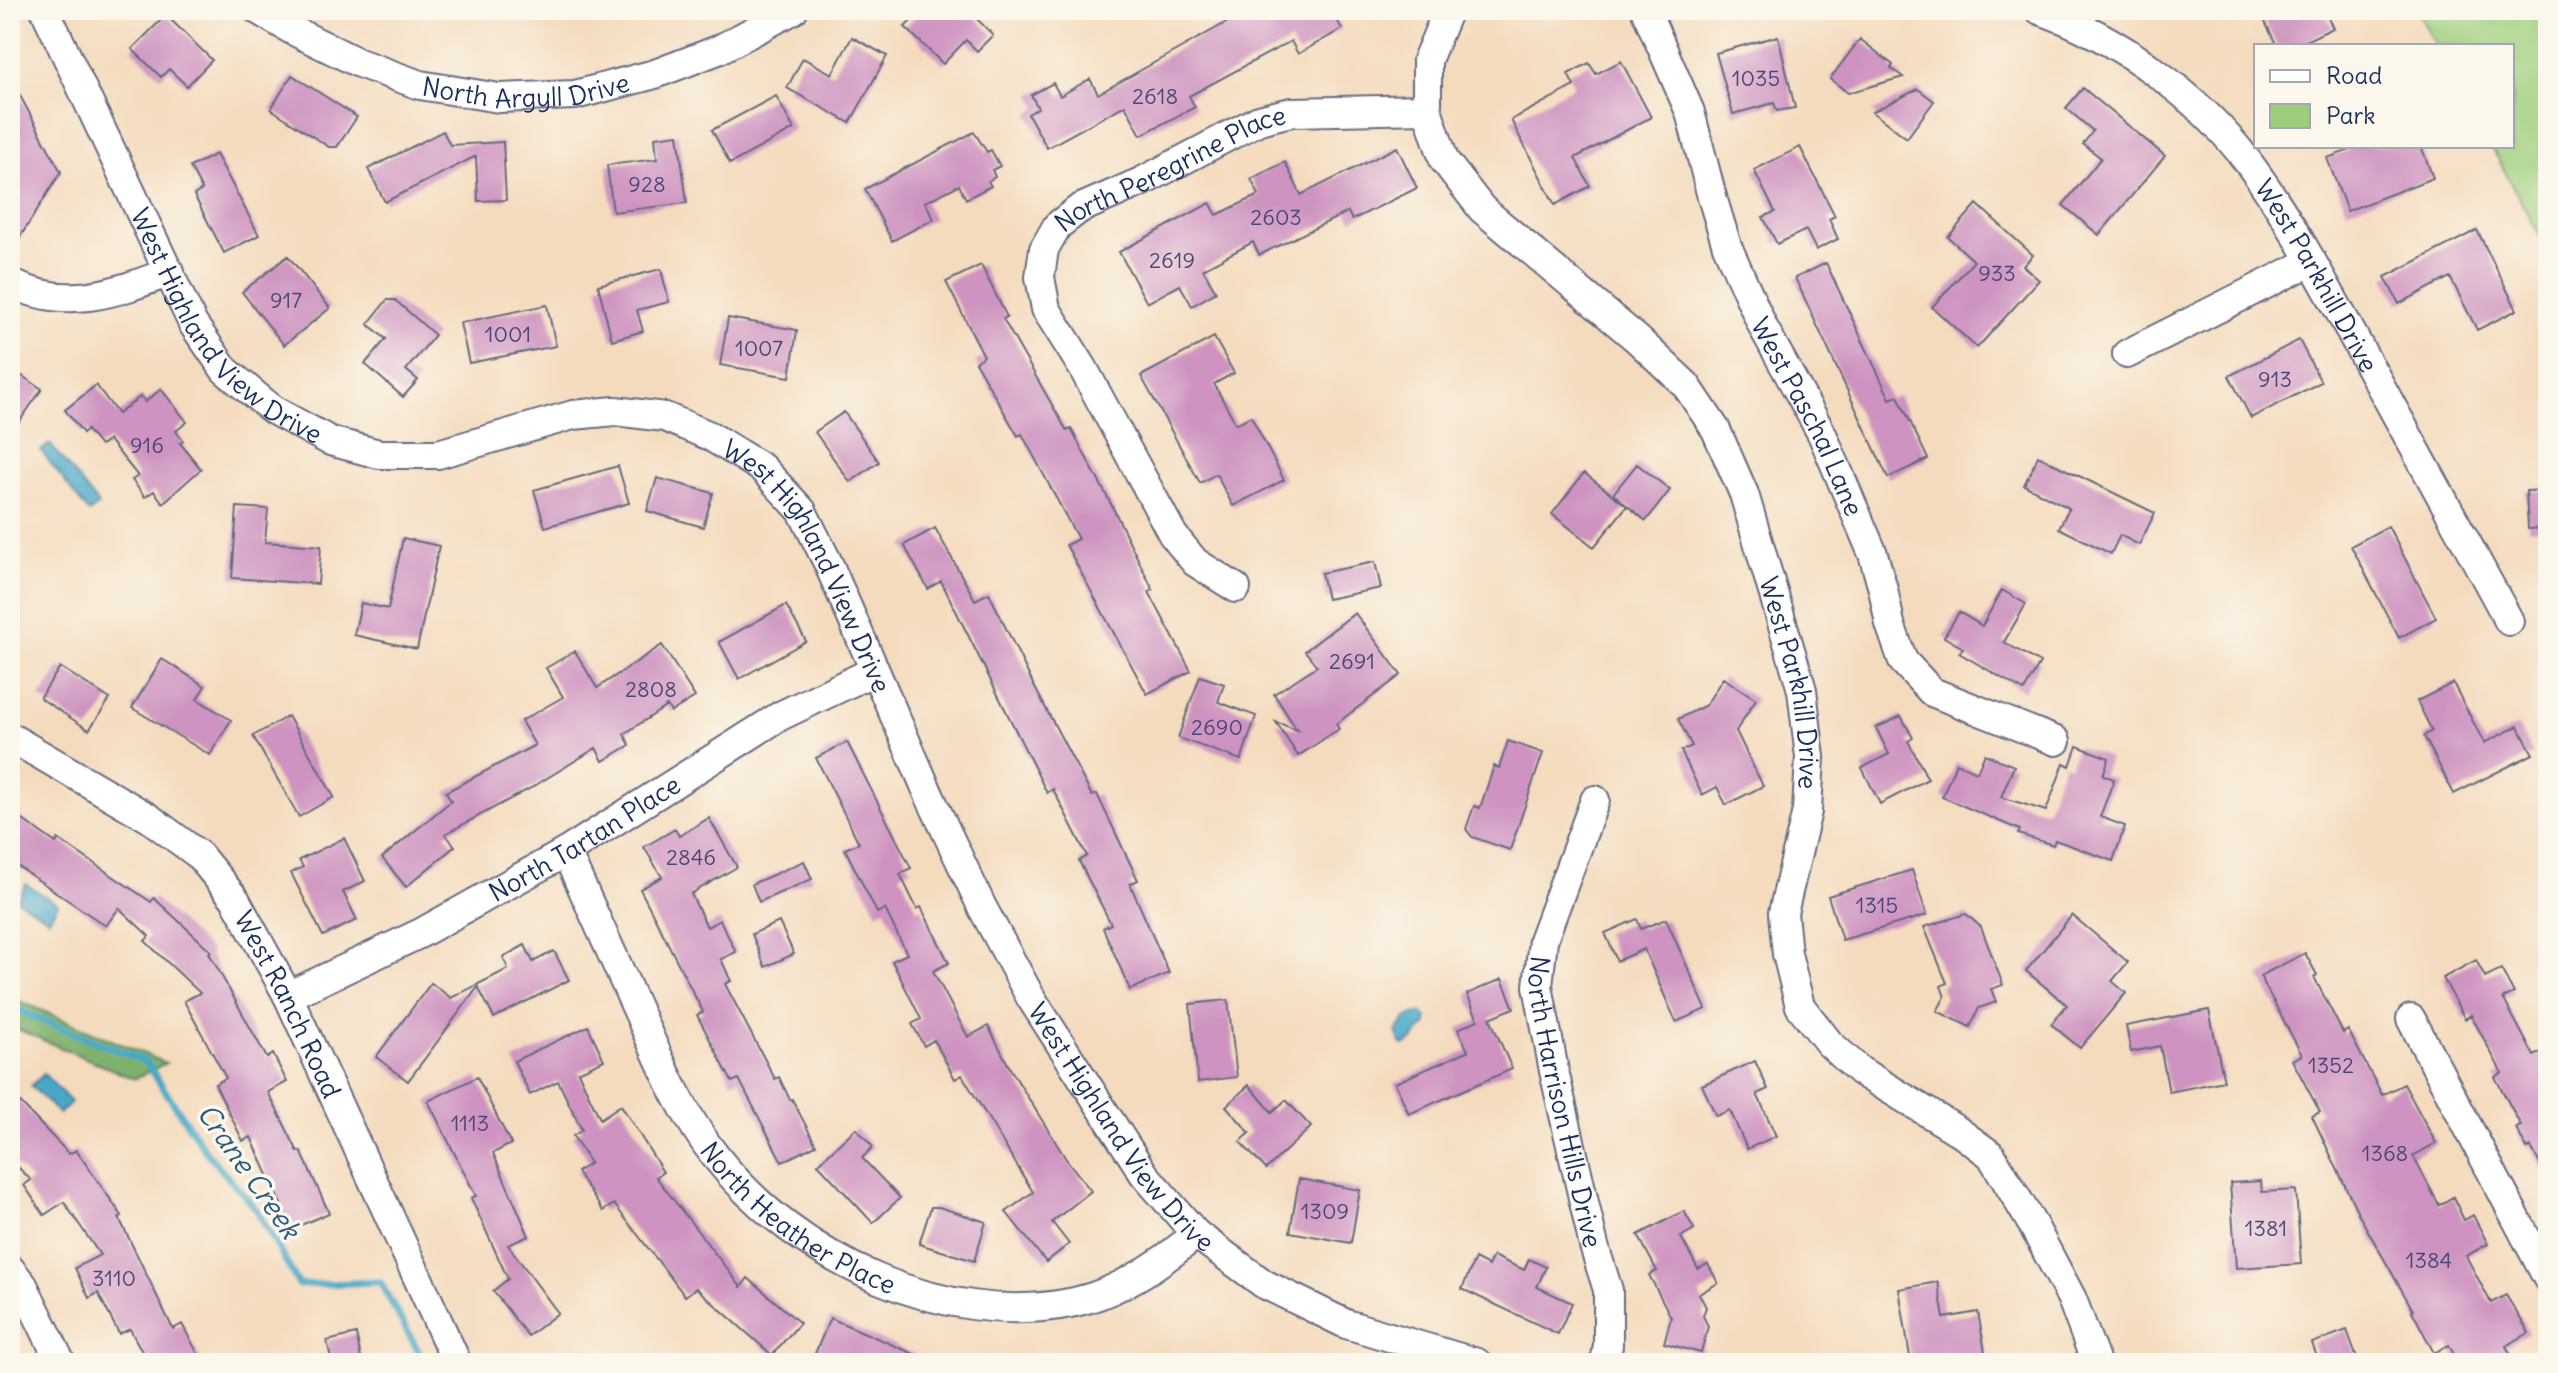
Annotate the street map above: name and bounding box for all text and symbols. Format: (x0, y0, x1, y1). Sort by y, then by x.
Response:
legend (2254, 44, 2514, 148)
text: Road (2326, 60, 2382, 90)
house number: 1035 (1732, 64, 1780, 92)
street label: North Argyll Drive (420, 65, 633, 115)
house number: 2618 (1132, 82, 1178, 110)
street label: North Peregrine Place (1047, 98, 1289, 239)
text: Park (2326, 100, 2376, 130)
house number: 928 (628, 170, 666, 198)
street label: West Parkhill Drive (2248, 172, 2386, 378)
street label: West Highland View Drive (124, 202, 328, 450)
house number: 2603 (1250, 203, 1302, 231)
house number: 2619 (1149, 246, 1195, 274)
house number: 933 (1978, 259, 2016, 287)
house number: 917 (270, 286, 302, 314)
street label: West Paschal Lane (1744, 311, 1871, 521)
house number: 1001 (485, 320, 531, 348)
house number: 1007 (735, 334, 783, 362)
house number: 913 (2258, 365, 2292, 393)
house number: 916 (130, 431, 164, 459)
street label: West Highland View Drive (717, 432, 899, 697)
street label: West Parkhill Drive (1753, 573, 1826, 790)
house number: 2691 (1329, 647, 1375, 675)
house number: 2808 (625, 675, 677, 703)
house number: 2690 (1191, 713, 1243, 741)
street label: North Tartan Place (483, 767, 686, 909)
house number: 2846 (666, 843, 716, 871)
house number: 1315 (1856, 891, 1898, 919)
street label: West Ranch Road (228, 905, 349, 1103)
street label: North Harrison Hills Drive (1521, 954, 1610, 1251)
street label: West Highland View Drive (1021, 996, 1221, 1258)
house number: 1352 (2308, 1051, 2354, 1079)
water label: Crane Creek (189, 1097, 310, 1247)
house number: 1113 (451, 1109, 489, 1137)
street label: North Heather Place (693, 1135, 900, 1301)
house number: 1368 (2362, 1139, 2408, 1167)
house number: 1309 (1301, 1197, 1349, 1225)
house number: 1381 (2245, 1214, 2287, 1242)
house number: 1384 (2406, 1246, 2452, 1274)
house number: 3110 (92, 1264, 136, 1292)

